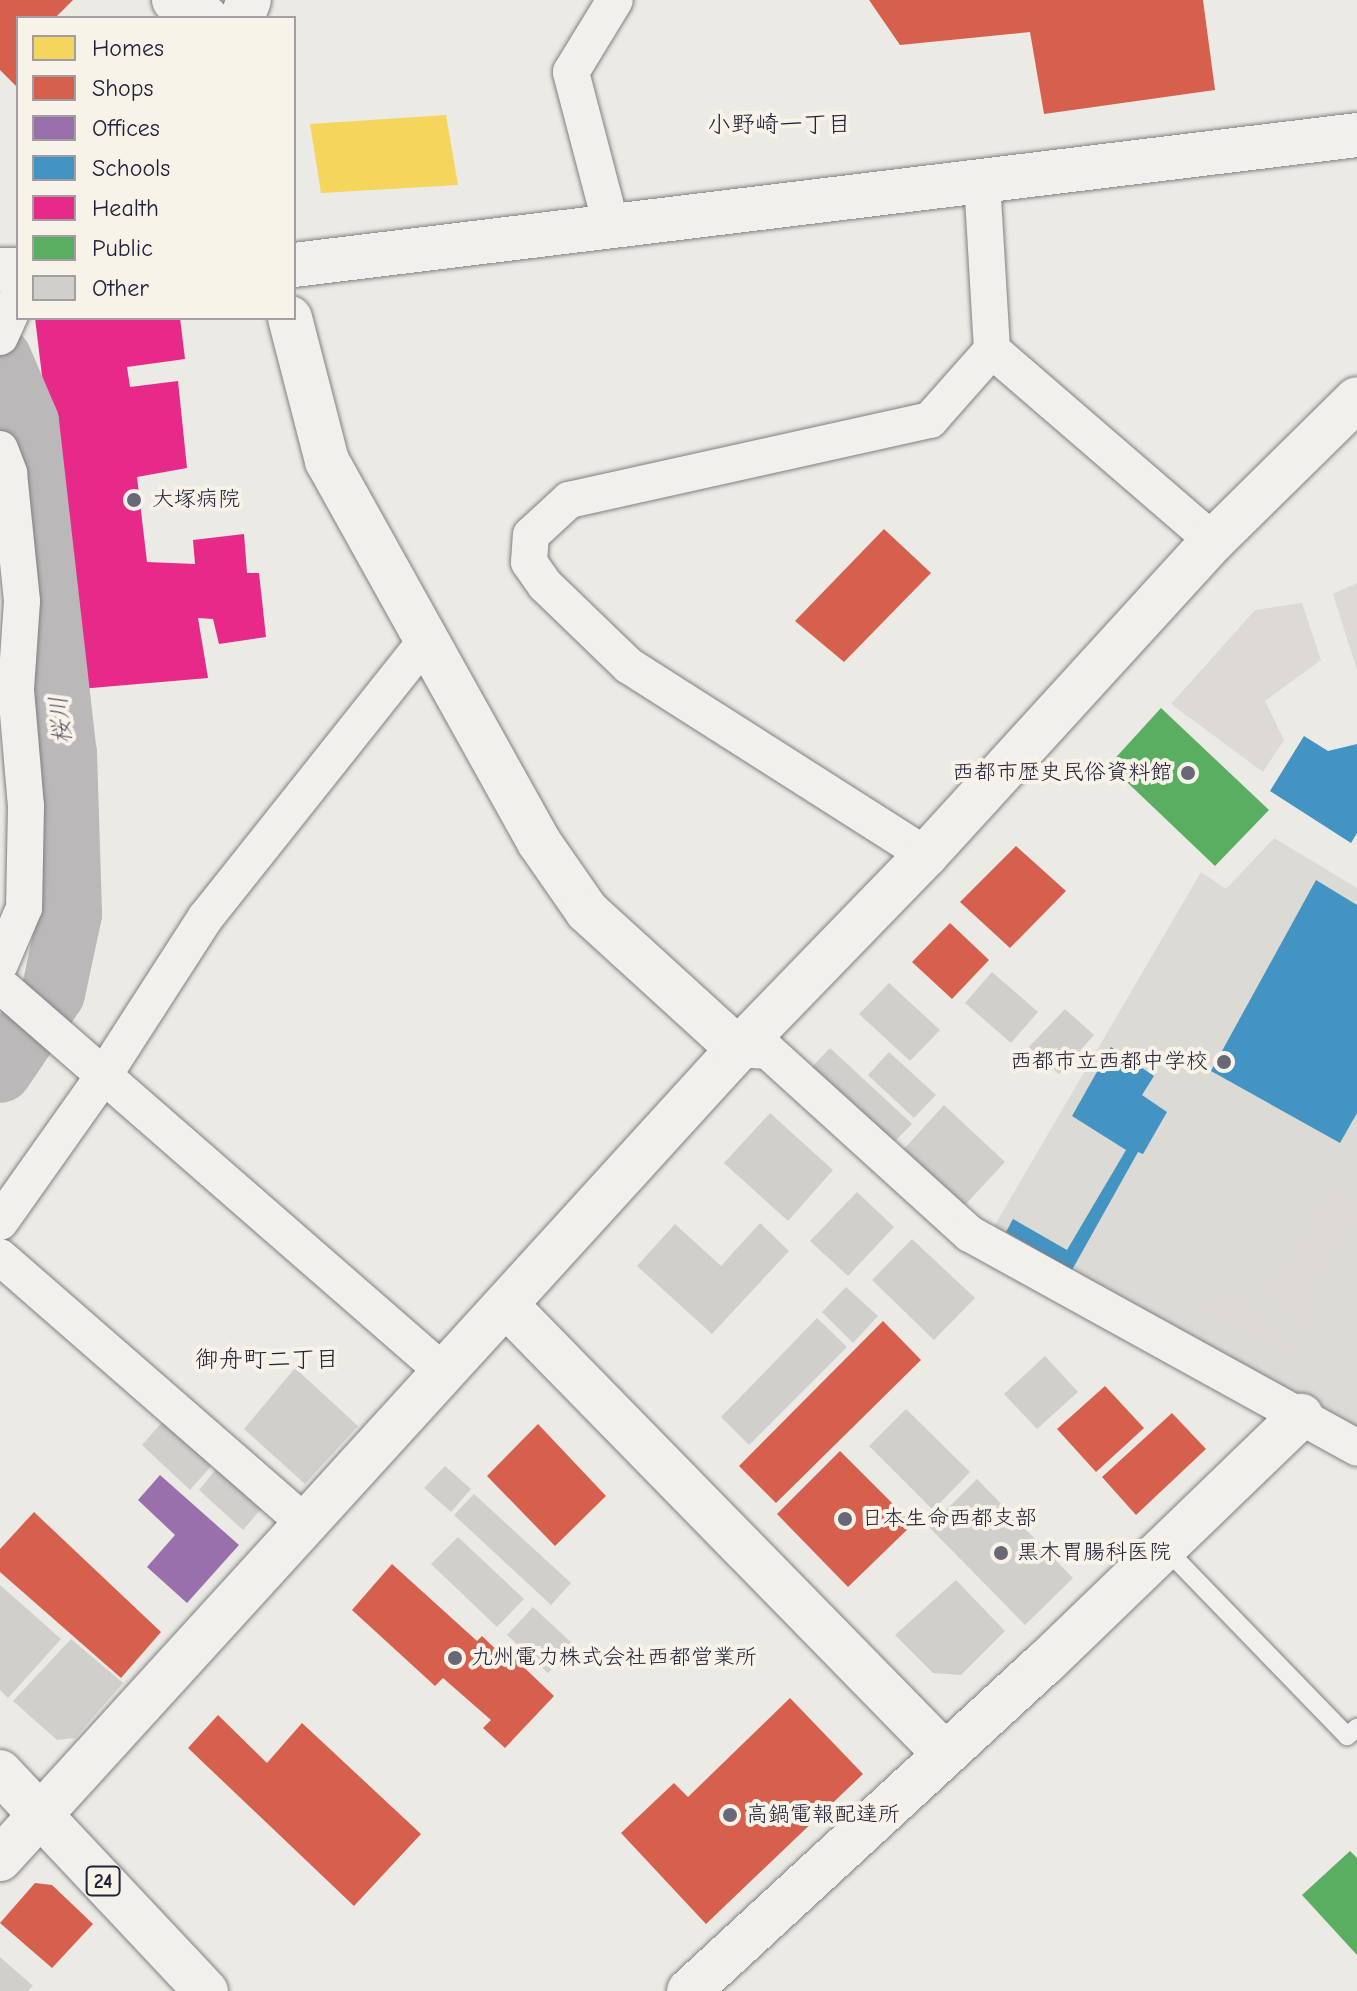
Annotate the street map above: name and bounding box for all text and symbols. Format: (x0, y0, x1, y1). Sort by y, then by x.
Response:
legend (16, 16, 296, 320)
text: Homes (92, 34, 164, 62)
text: Shops (92, 74, 153, 102)
district label: 小野崎一丁目 (707, 111, 851, 139)
text: Offices (92, 114, 160, 142)
text: Schools (92, 154, 170, 182)
text: Health (92, 194, 159, 222)
text: Public (92, 234, 153, 262)
text: Other (92, 274, 149, 302)
place label: 大塚病院 (152, 487, 240, 513)
marker: 大塚病院 (123, 489, 145, 511)
water label: 桜川 (44, 695, 78, 745)
place label: 西都市歴史民俗資料館 (952, 760, 1172, 786)
marker: 西都市歴史民俗資料館 (1179, 764, 1197, 782)
place label: 西都市立西都中学校 (1010, 1049, 1208, 1075)
marker: 西都市立西都中学校 (1215, 1053, 1233, 1071)
district label: 御舟町二丁目 (195, 1346, 339, 1374)
place label: 日本生命西都支部 (861, 1506, 1037, 1532)
marker: 日本生命西都支部 (836, 1510, 854, 1528)
place label: 黒木胃腸科医院 (1017, 1540, 1171, 1566)
marker: 黒木胃腸科医院 (992, 1544, 1010, 1562)
place label: 九州電力株式会社西都営業所 (471, 1645, 757, 1671)
marker: 九州電力株式会社西都営業所 (446, 1649, 464, 1667)
place label: 高鍋電報配達所 (746, 1802, 900, 1828)
marker: 高鍋電報配達所 (721, 1806, 739, 1824)
road number: 24 (85, 1865, 121, 1897)

